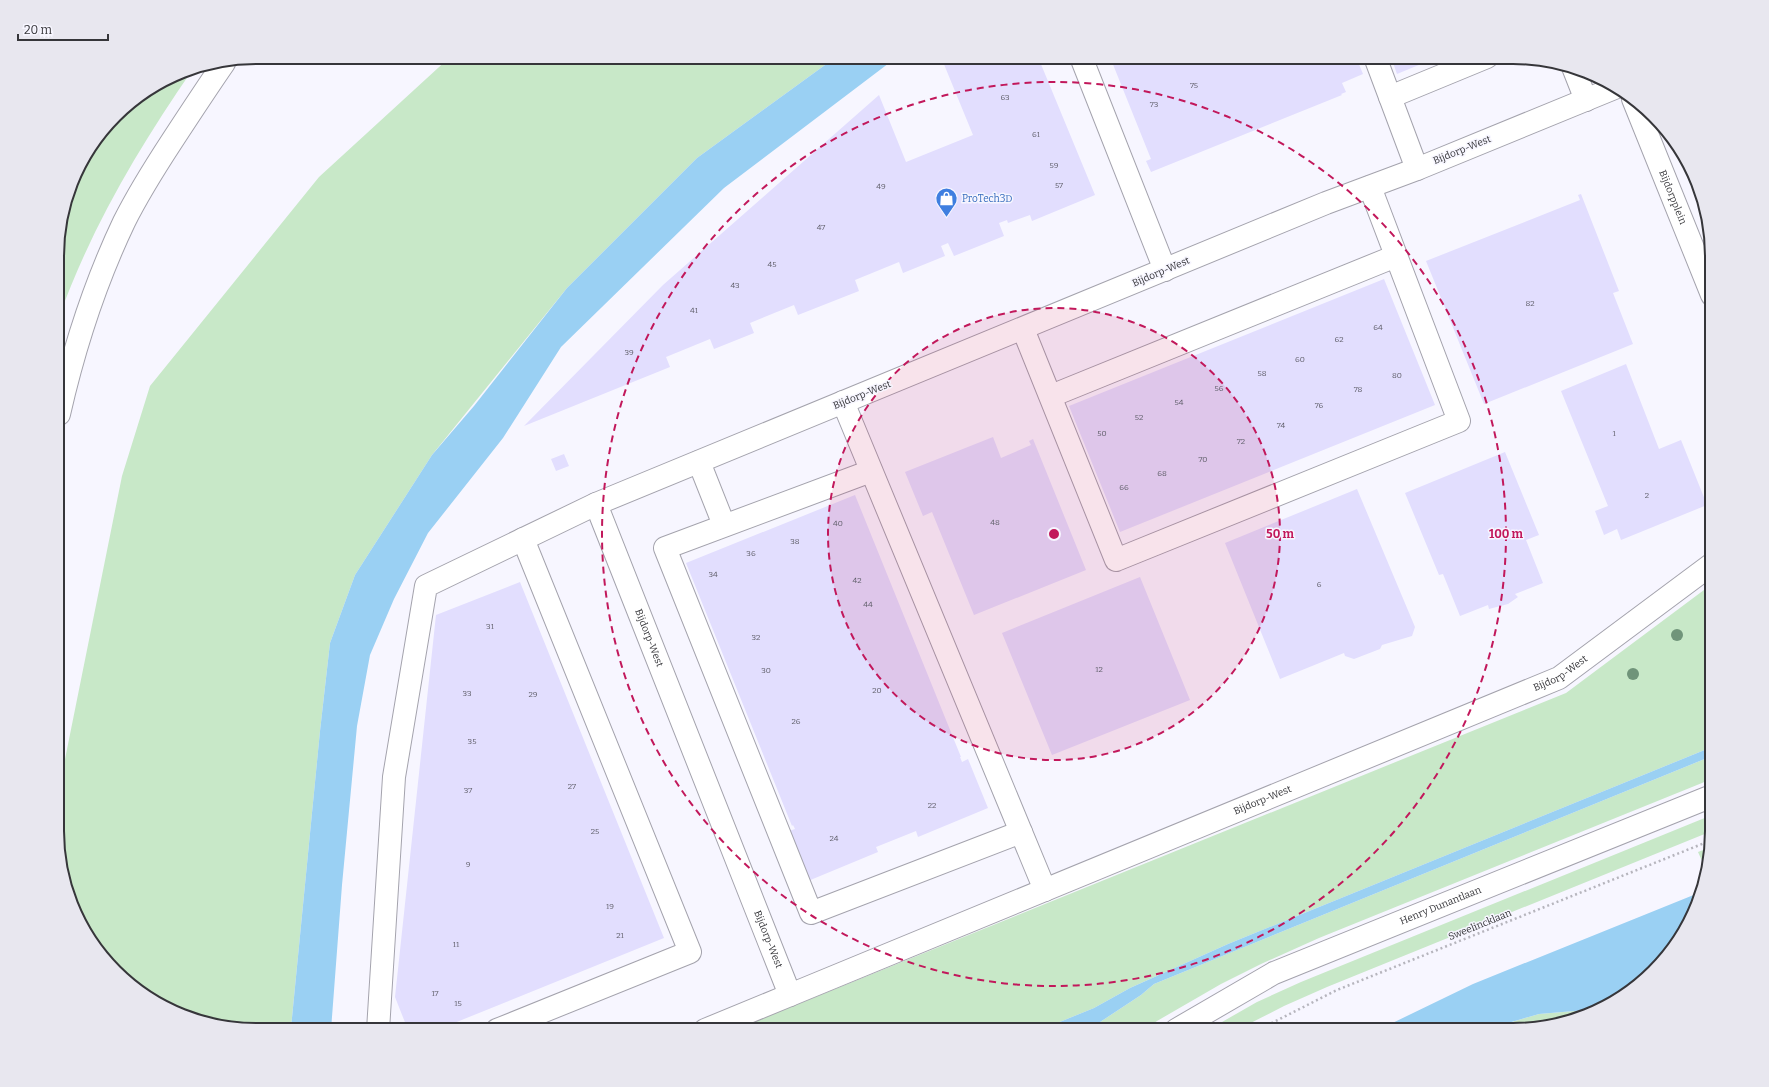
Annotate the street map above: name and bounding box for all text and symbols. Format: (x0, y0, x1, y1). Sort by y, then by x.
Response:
scale bar (18, 16, 108, 42)
text: 20 m (24, 23, 53, 37)
house number: 75 (1190, 81, 1198, 90)
house number: 63 (1000, 93, 1010, 102)
house number: 73 (1150, 100, 1159, 109)
house number: 61 (1032, 130, 1041, 139)
street label: Bijdorp-West (1431, 133, 1493, 167)
house number: 59 (1050, 161, 1059, 170)
street label: Bijdorpplein (1656, 168, 1689, 227)
house number: 57 (1055, 181, 1063, 190)
house number: 49 (876, 182, 886, 191)
shop icon: ProTech3D (933, 186, 959, 219)
place label: ProTech3D (962, 193, 1012, 205)
house number: 47 (817, 223, 825, 232)
street label: Bijdorp-West (1130, 254, 1192, 289)
house number: 45 (768, 260, 776, 269)
house number: 43 (730, 281, 740, 290)
house number: 82 (1525, 299, 1535, 308)
house number: 41 (690, 306, 699, 315)
house number: 64 (1373, 323, 1383, 332)
house number: 62 (1335, 335, 1343, 344)
house number: 39 (624, 348, 634, 357)
house number: 60 (1295, 355, 1305, 364)
house number: 58 (1257, 369, 1267, 378)
house number: 80 (1392, 371, 1402, 380)
street label: Bijdorp-West (831, 378, 893, 412)
house number: 56 (1215, 384, 1224, 393)
house number: 78 (1354, 385, 1363, 394)
house number: 54 (1175, 398, 1184, 407)
house number: 76 (1315, 401, 1324, 410)
house number: 52 (1135, 413, 1143, 422)
house number: 74 (1277, 421, 1286, 430)
house number: 50 (1097, 429, 1107, 438)
house number: 1 (1612, 429, 1616, 438)
house number: 72 (1237, 437, 1245, 446)
house number: 70 (1199, 455, 1208, 464)
house number: 68 (1157, 469, 1167, 478)
house number: 66 (1119, 483, 1129, 492)
house number: 2 (1645, 491, 1649, 500)
house number: 48 (990, 518, 1000, 527)
house number: 40 (833, 519, 843, 528)
centre of rings (1047, 527, 1061, 541)
text: 50 m (1266, 527, 1294, 541)
text: 100 m (1489, 527, 1524, 541)
house number: 38 (790, 537, 800, 546)
house number: 36 (746, 549, 756, 558)
house number: 34 (708, 570, 718, 579)
house number: 42 (852, 576, 862, 585)
house number: 6 (1317, 580, 1322, 589)
house number: 44 (863, 600, 873, 609)
street label: Bijdorp-West (632, 607, 666, 669)
house number: 31 (486, 622, 495, 631)
house number: 32 (752, 633, 760, 642)
street label: Bijdorp-West (1531, 653, 1590, 694)
house number: 12 (1095, 665, 1103, 674)
house number: 30 (761, 666, 771, 675)
house number: 20 (872, 686, 882, 695)
house number: 33 (463, 689, 472, 698)
house number: 29 (528, 690, 538, 699)
house number: 26 (791, 717, 801, 726)
house number: 35 (468, 737, 476, 746)
house number: 27 (568, 782, 576, 791)
street label: Bijdorp-West (1232, 783, 1294, 817)
house number: 37 (464, 786, 472, 795)
house number: 22 (928, 801, 936, 810)
house number: 25 (591, 827, 599, 836)
house number: 24 (829, 834, 839, 843)
house number: 9 (466, 860, 471, 869)
street label: Henry Dunantlaan (1398, 884, 1484, 927)
house number: 19 (606, 902, 614, 911)
street label: Sweelincklaan (1447, 907, 1514, 943)
street label: Bijdorp-West (751, 909, 785, 970)
house number: 21 (616, 931, 625, 940)
house number: 11 (453, 940, 460, 949)
house number: 17 (431, 989, 439, 998)
house number: 15 (454, 999, 462, 1008)

